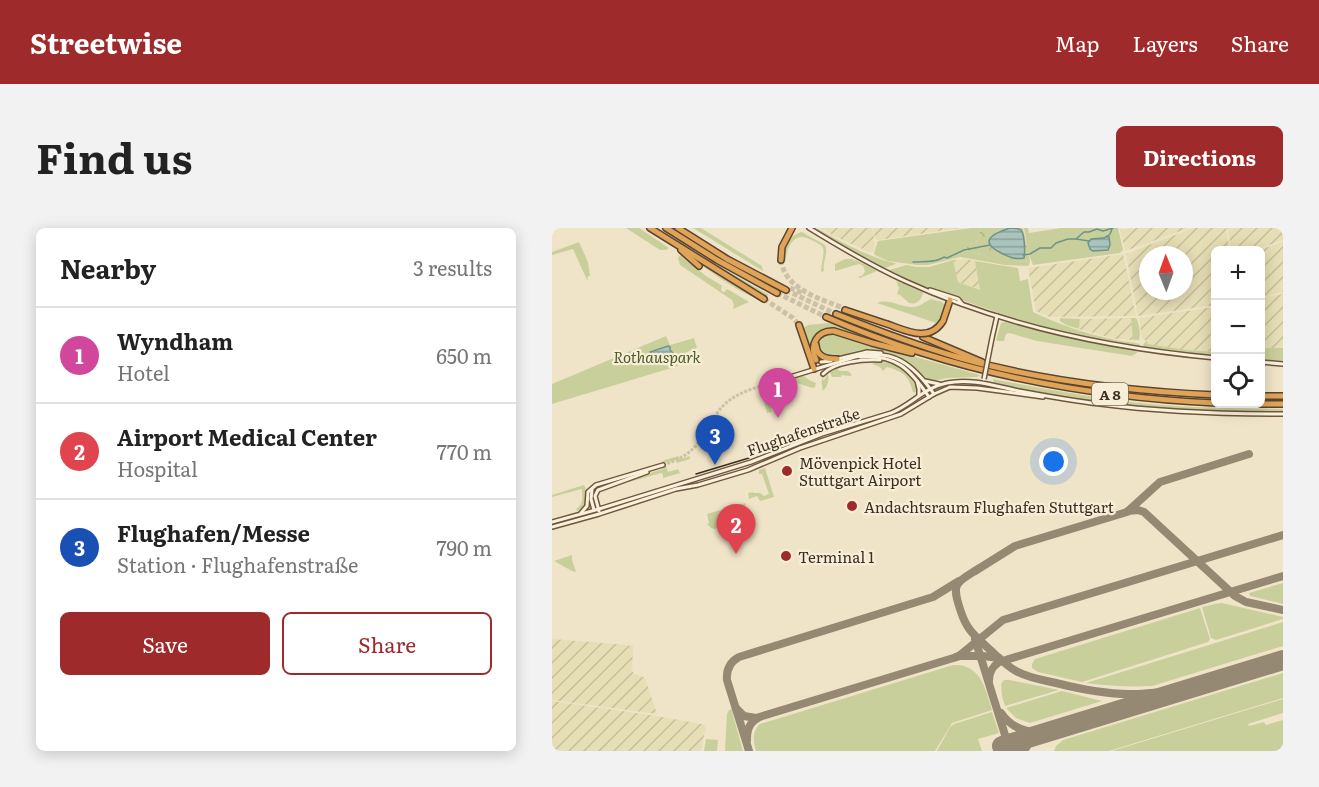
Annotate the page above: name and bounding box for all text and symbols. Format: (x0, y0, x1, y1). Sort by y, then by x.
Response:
text: Streetwise (30, 21, 182, 63)
text: Map (1055, 27, 1100, 58)
text: Layers (1133, 27, 1198, 58)
text: Share (1231, 27, 1289, 58)
text: Find us (36, 125, 193, 187)
button: Directions (1116, 126, 1283, 187)
north arrow (1139, 246, 1193, 300)
map controls (1211, 246, 1265, 408)
button: + (1211, 246, 1265, 300)
text: Nearby (60, 248, 156, 287)
text: 3 results (413, 252, 492, 282)
button: − (1211, 300, 1265, 354)
text: Wyndham (117, 324, 233, 357)
text: 1 (75, 340, 84, 370)
text: 650 m (436, 340, 492, 370)
park label: Rothauspark (613, 345, 702, 368)
button: locate (1211, 354, 1265, 408)
text: Hotel (117, 357, 170, 387)
pin: 1 (758, 368, 798, 418)
road number: A 8 (1092, 383, 1128, 405)
street label: Flughafenstraße (743, 401, 863, 461)
pin: 3 (696, 416, 734, 465)
text: Airport Medical Center (117, 420, 377, 453)
text: 2 (74, 436, 85, 466)
text: 770 m (437, 436, 492, 466)
your location (1039, 447, 1068, 476)
place label: Mövenpick Hotel Stuttgart Airport (799, 451, 922, 491)
text: Hospital (117, 453, 198, 483)
marker: Mövenpick Hotel Stuttgart Airport (780, 464, 794, 478)
place label: Andachtsraum Flughafen Stuttgart (864, 495, 1114, 518)
marker: Andachtsraum Flughafen Stuttgart (845, 499, 859, 513)
pin: 2 (716, 504, 756, 554)
text: Flughafen/Messe (117, 516, 310, 549)
text: 3 (74, 532, 85, 562)
text: 790 m (436, 532, 492, 562)
place label: Terminal 1 (798, 545, 874, 568)
text: Station · Flughafenstraße (117, 549, 358, 579)
marker: Terminal 1 (779, 549, 793, 563)
button: Save (60, 612, 270, 675)
button: Share (282, 612, 492, 675)

